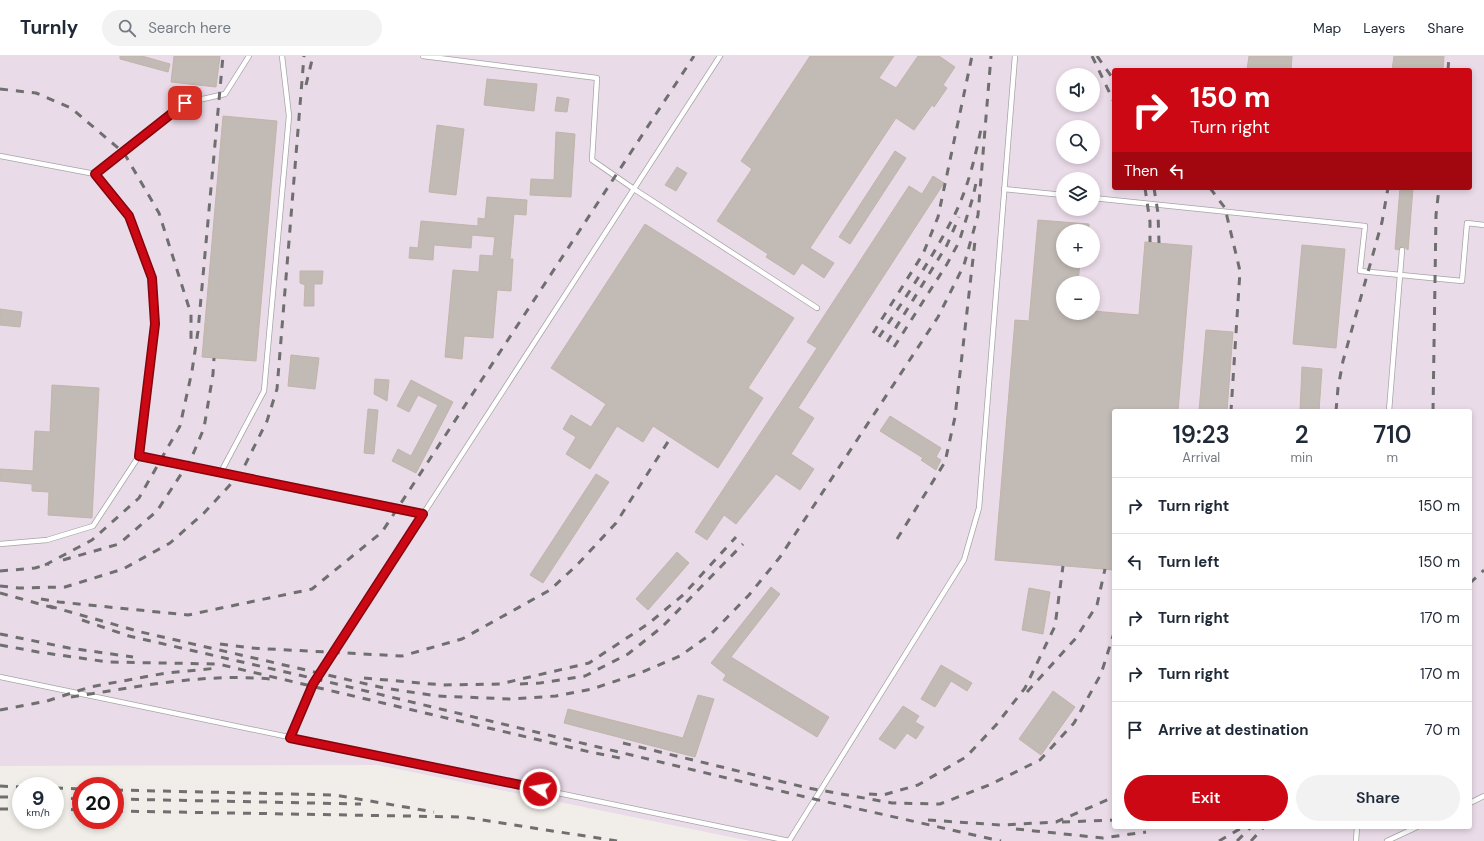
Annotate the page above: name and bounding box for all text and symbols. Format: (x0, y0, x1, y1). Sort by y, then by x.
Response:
search box (102, 10, 382, 46)
text: Turnly (20, 15, 78, 40)
icon: search (116, 17, 138, 39)
text: Search here (148, 18, 231, 38)
text: Map (1313, 19, 1341, 37)
text: Layers (1363, 19, 1405, 37)
text: Share (1427, 19, 1464, 37)
map controls (1056, 68, 1100, 320)
button: sound (1056, 68, 1100, 112)
text: 150 m (1190, 79, 1270, 116)
icon: right (1124, 84, 1176, 136)
pin (168, 86, 202, 120)
icon: arrive (174, 92, 196, 114)
text: Turn right (1190, 115, 1270, 139)
button: search (1056, 120, 1100, 164)
icon: left (1166, 160, 1188, 182)
text: Then (1124, 161, 1158, 181)
button: layers (1056, 172, 1100, 216)
button: + (1056, 224, 1100, 268)
button: − (1056, 276, 1100, 320)
text: 19:23 (1172, 419, 1230, 450)
text: 2 (1295, 419, 1309, 450)
text: 710 (1373, 419, 1411, 450)
text: Arrival (1182, 449, 1220, 466)
text: min (1290, 449, 1313, 466)
text: m (1387, 449, 1398, 466)
icon: right (1124, 495, 1146, 517)
text: Turn right (1158, 496, 1229, 516)
text: 150 m (1419, 496, 1460, 516)
icon: left (1124, 551, 1146, 573)
text: Turn left (1158, 552, 1219, 572)
text: 150 m (1419, 552, 1460, 572)
icon: right (1124, 607, 1146, 629)
text: Turn right (1158, 608, 1229, 628)
text: 170 m (1420, 608, 1460, 628)
icon: right (1124, 663, 1146, 685)
text: Turn right (1158, 664, 1229, 684)
text: 170 m (1420, 664, 1460, 684)
icon: arrive (1124, 719, 1146, 741)
text: Arrive at destination (1158, 720, 1309, 740)
text: 70 m (1425, 720, 1460, 740)
position arrow (519, 768, 561, 810)
button: Exit (1124, 775, 1288, 821)
button: Share (1296, 775, 1460, 821)
speed limit sign: 20 (72, 777, 124, 829)
text: 9 (32, 785, 44, 811)
text: km/h (26, 806, 50, 819)

